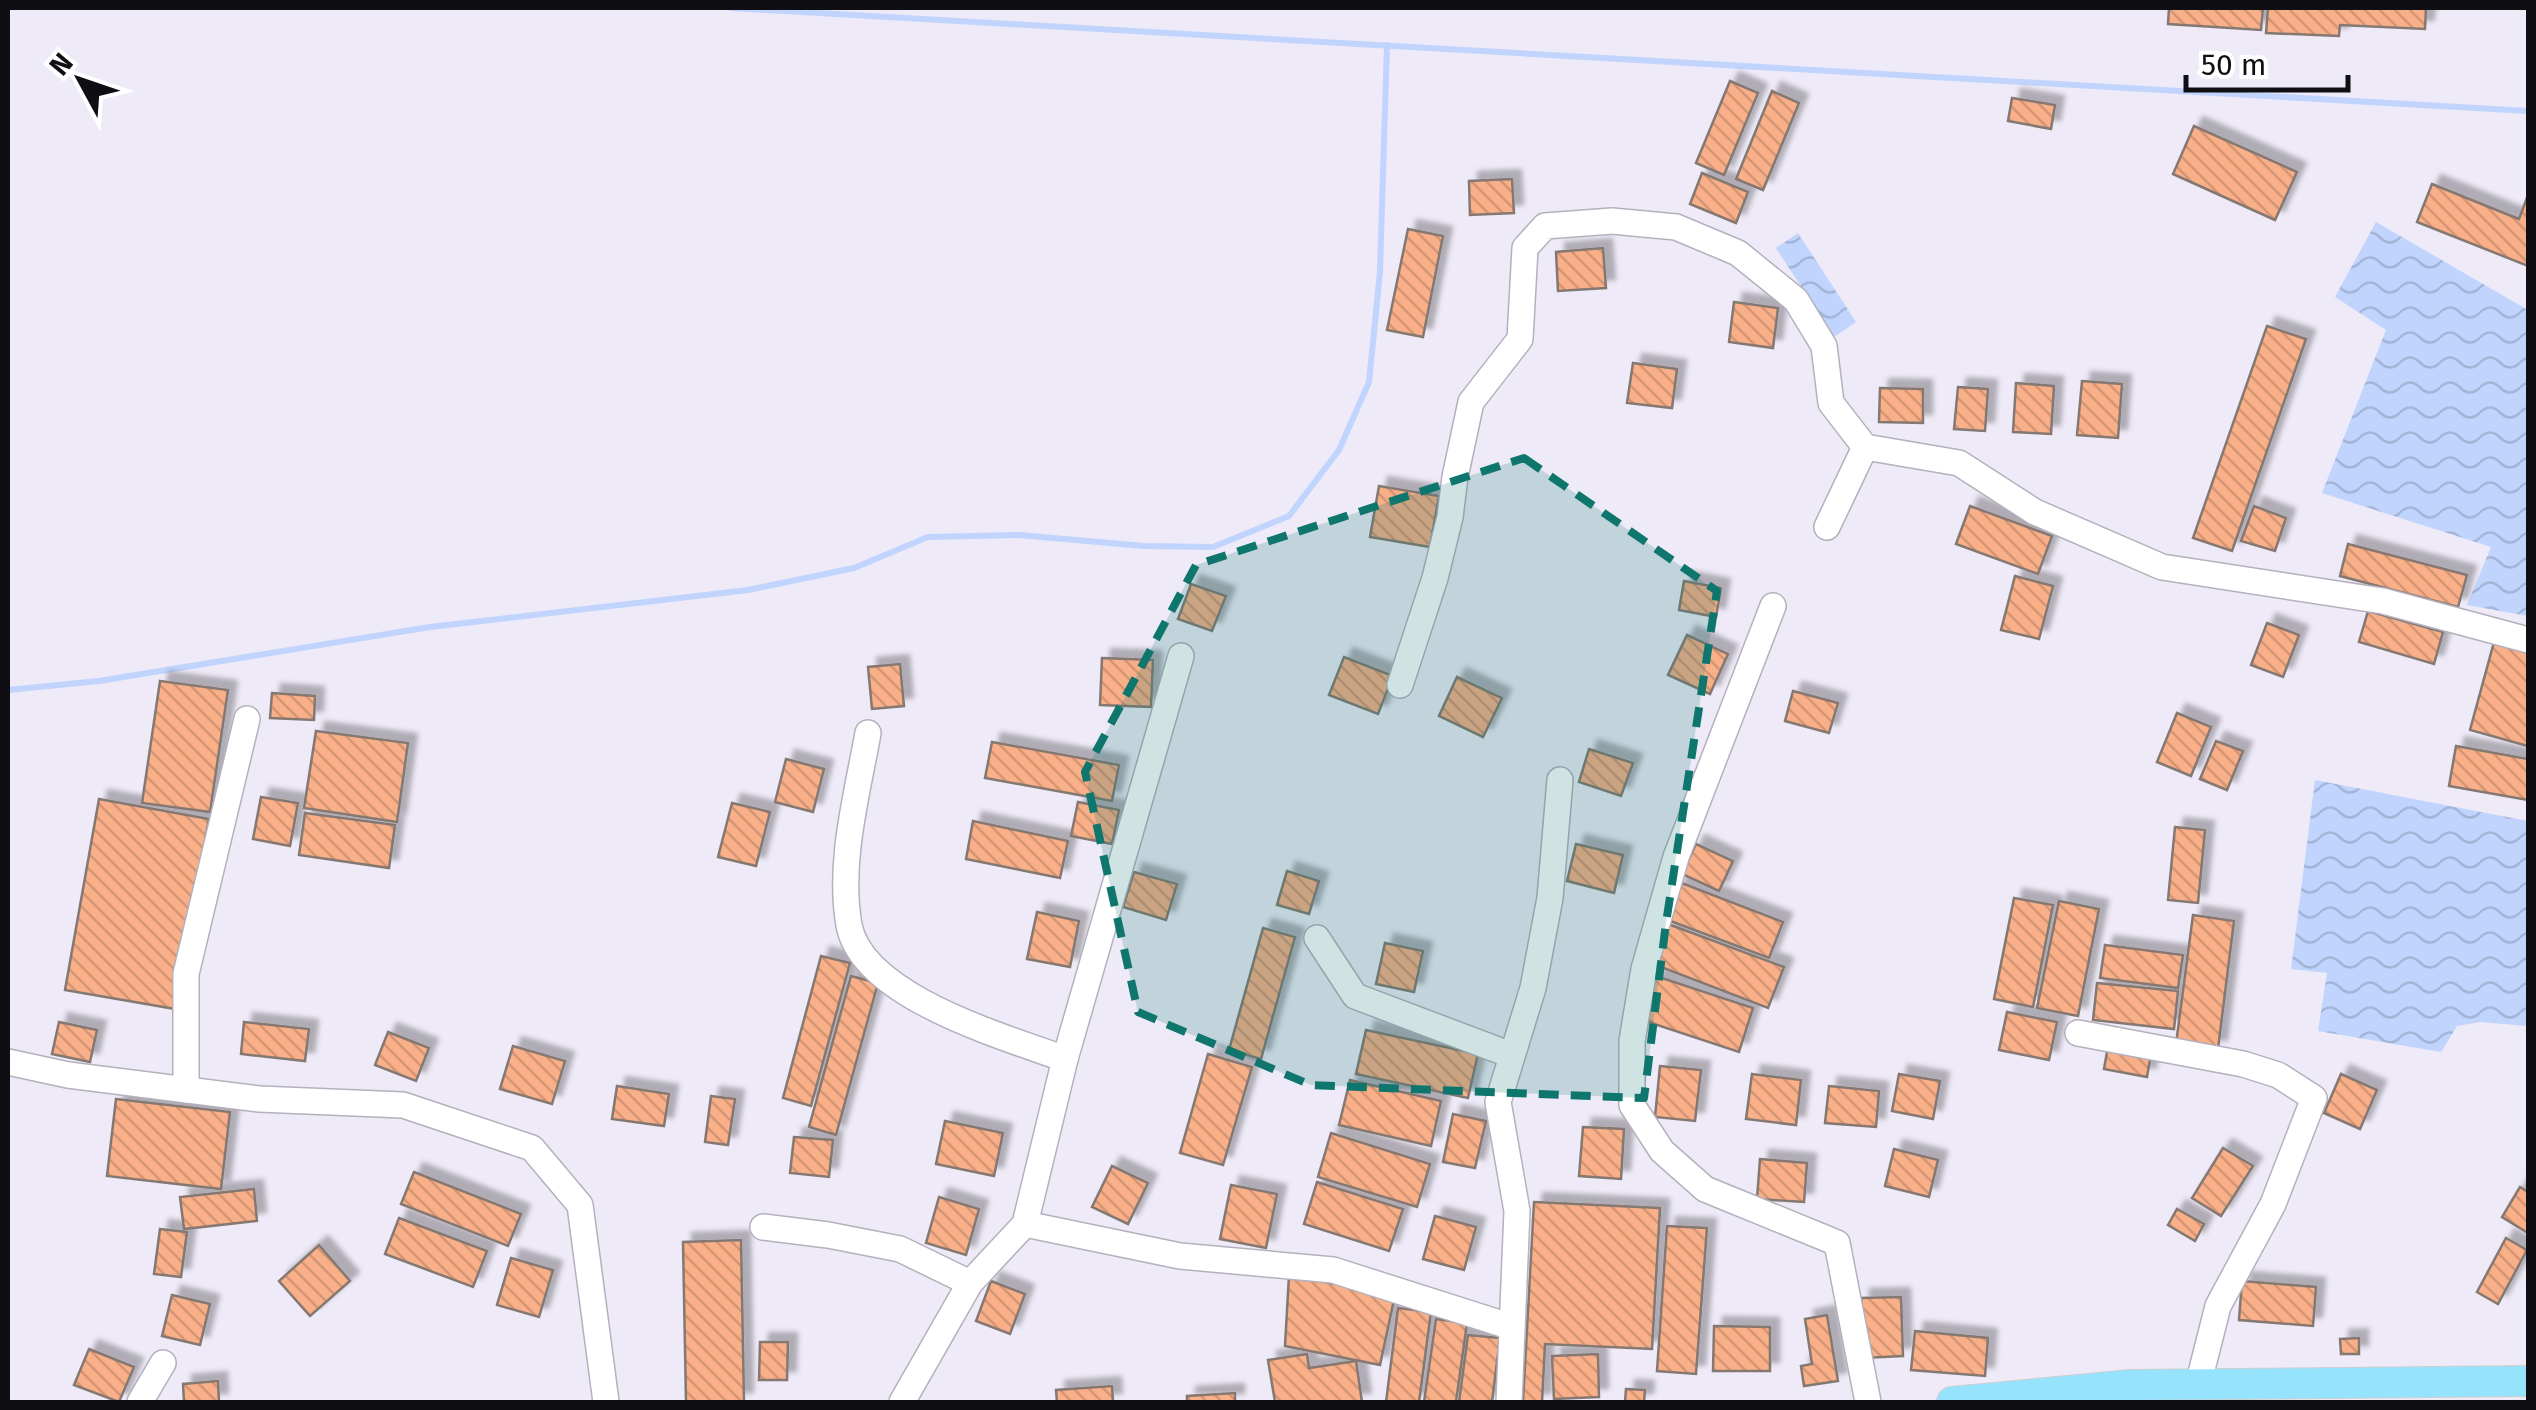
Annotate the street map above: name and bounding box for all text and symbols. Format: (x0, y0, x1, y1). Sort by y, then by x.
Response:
north arrow (30, 30, 130, 130)
scale bar (2186, 30, 2348, 92)
text: N (43, 47, 80, 82)
text: 50 m (2201, 47, 2266, 83)

